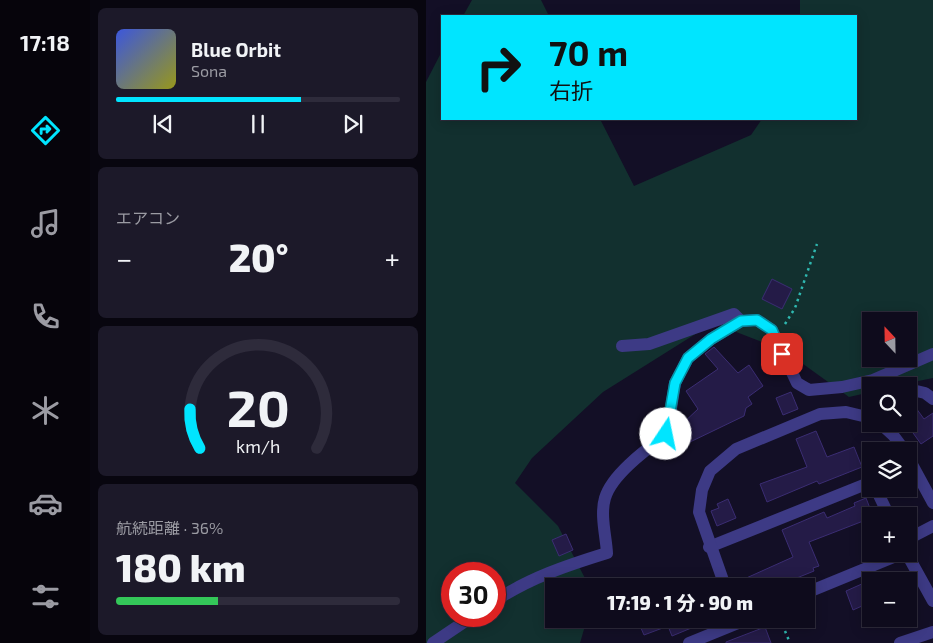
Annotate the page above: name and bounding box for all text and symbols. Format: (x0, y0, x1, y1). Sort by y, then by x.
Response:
text: 17:18 (20, 29, 70, 55)
text: 70 m (549, 31, 628, 73)
icon: right (466, 35, 531, 100)
text: Blue Orbit (191, 38, 281, 61)
text: Sona (191, 61, 227, 80)
text: 右折 (549, 77, 593, 103)
icon: previous (149, 110, 177, 138)
icon: pause (244, 110, 272, 138)
icon: next (339, 110, 367, 138)
icon: directions (28, 113, 63, 148)
icon: music (28, 206, 63, 241)
text: エアコン (116, 208, 180, 227)
text: 20° (229, 234, 288, 280)
text: − (116, 241, 132, 275)
text: + (385, 241, 400, 275)
icon: phone (28, 299, 63, 334)
north arrow (862, 312, 917, 368)
map controls (862, 312, 917, 627)
pin (761, 333, 803, 375)
icon: arrive (768, 340, 796, 368)
text: 20 (226, 375, 290, 437)
button: search (862, 377, 917, 432)
icon: climate (28, 393, 63, 428)
position arrow (639, 407, 691, 459)
text: km/h (236, 435, 280, 457)
button: layers (862, 442, 917, 497)
icon: car (28, 486, 63, 521)
button: + (862, 507, 917, 562)
text: 航続距離 · 36% (116, 518, 223, 537)
text: 180 km (116, 544, 246, 590)
speed limit sign: 30 (441, 562, 506, 627)
button: − (862, 572, 917, 627)
icon: filters (28, 579, 63, 614)
text: 17:19 · 1 分 · 90 m (607, 591, 753, 614)

